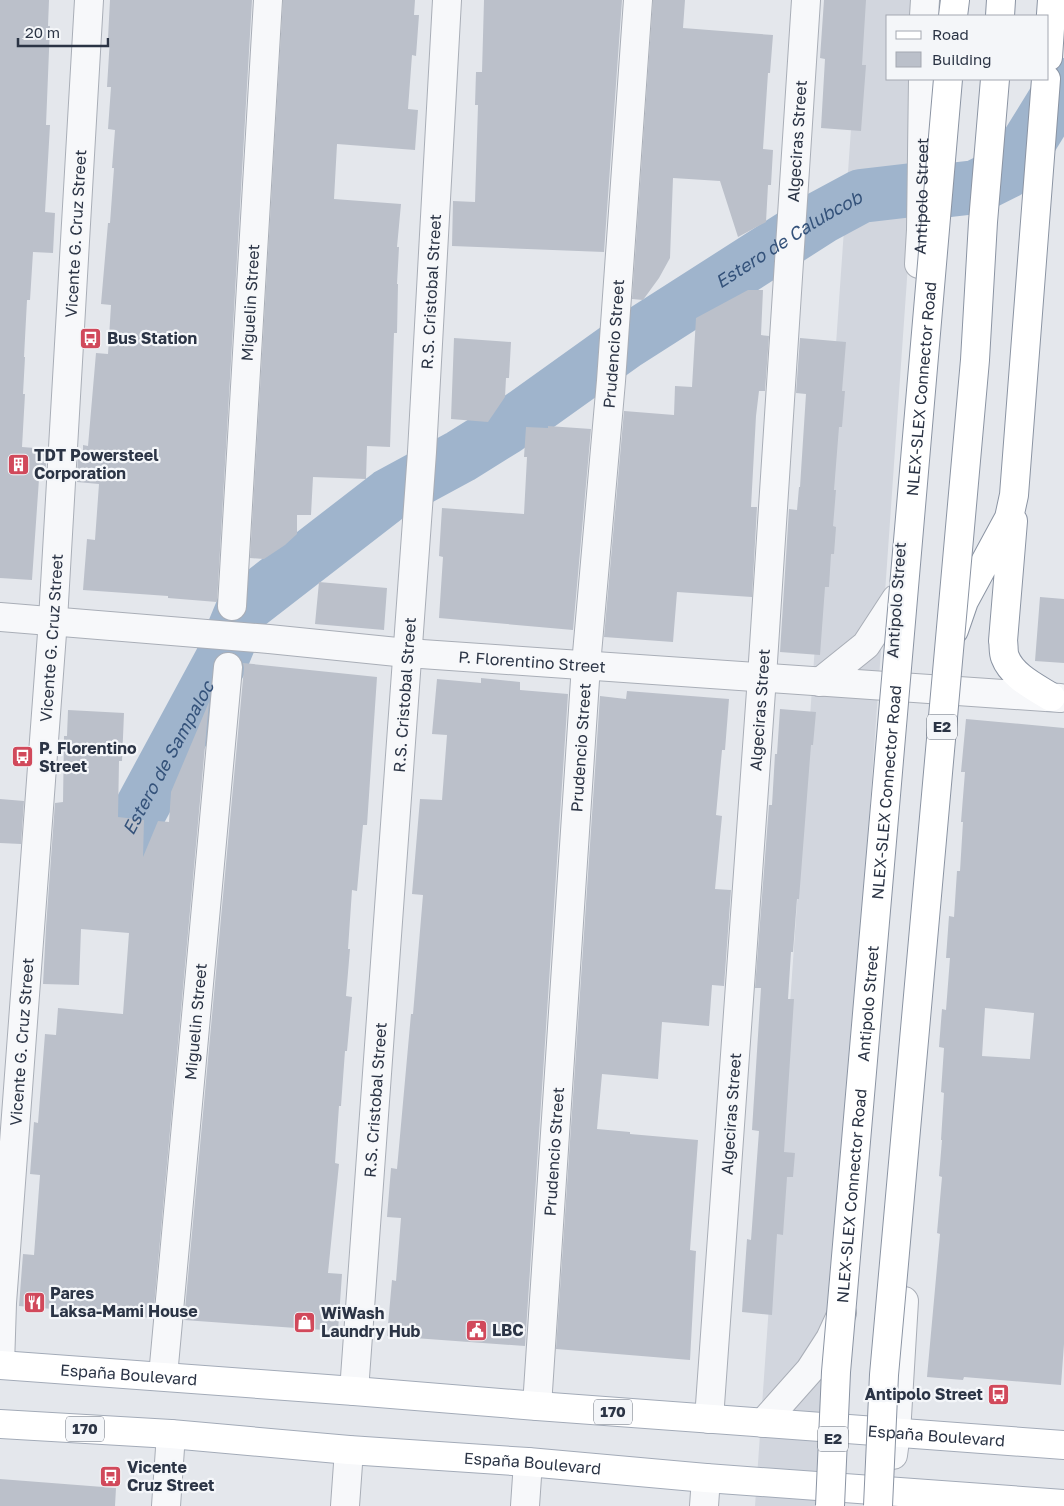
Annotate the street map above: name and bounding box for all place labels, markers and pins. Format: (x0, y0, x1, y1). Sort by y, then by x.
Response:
bus stop icon: Bus Station (79, 326, 103, 350)
place label: Bus Station (107, 328, 197, 348)
place label: TDT Powersteel Corporation (34, 445, 159, 483)
building icon: TDT Powersteel Corporation (6, 452, 30, 476)
place label: P. Florentino Street (39, 738, 137, 776)
bus stop icon: P. Florentino Street (11, 745, 35, 769)
place label: Pares Laksa-Mami House (50, 1283, 198, 1321)
restaurant icon: Pares Laksa-Mami House (22, 1290, 46, 1314)
place label: WiWash Laundry Hub (321, 1303, 421, 1341)
shop icon: WiWash Laundry Hub (293, 1310, 317, 1334)
public building icon: LBC (464, 1318, 488, 1342)
place label: LBC (492, 1320, 524, 1340)
bus stop icon: Antipolo Street (987, 1382, 1011, 1406)
place label: Antipolo Street (865, 1384, 983, 1404)
place label: Vicente Cruz Street (127, 1457, 214, 1495)
bus stop icon: Vicente Cruz Street (99, 1464, 123, 1488)

